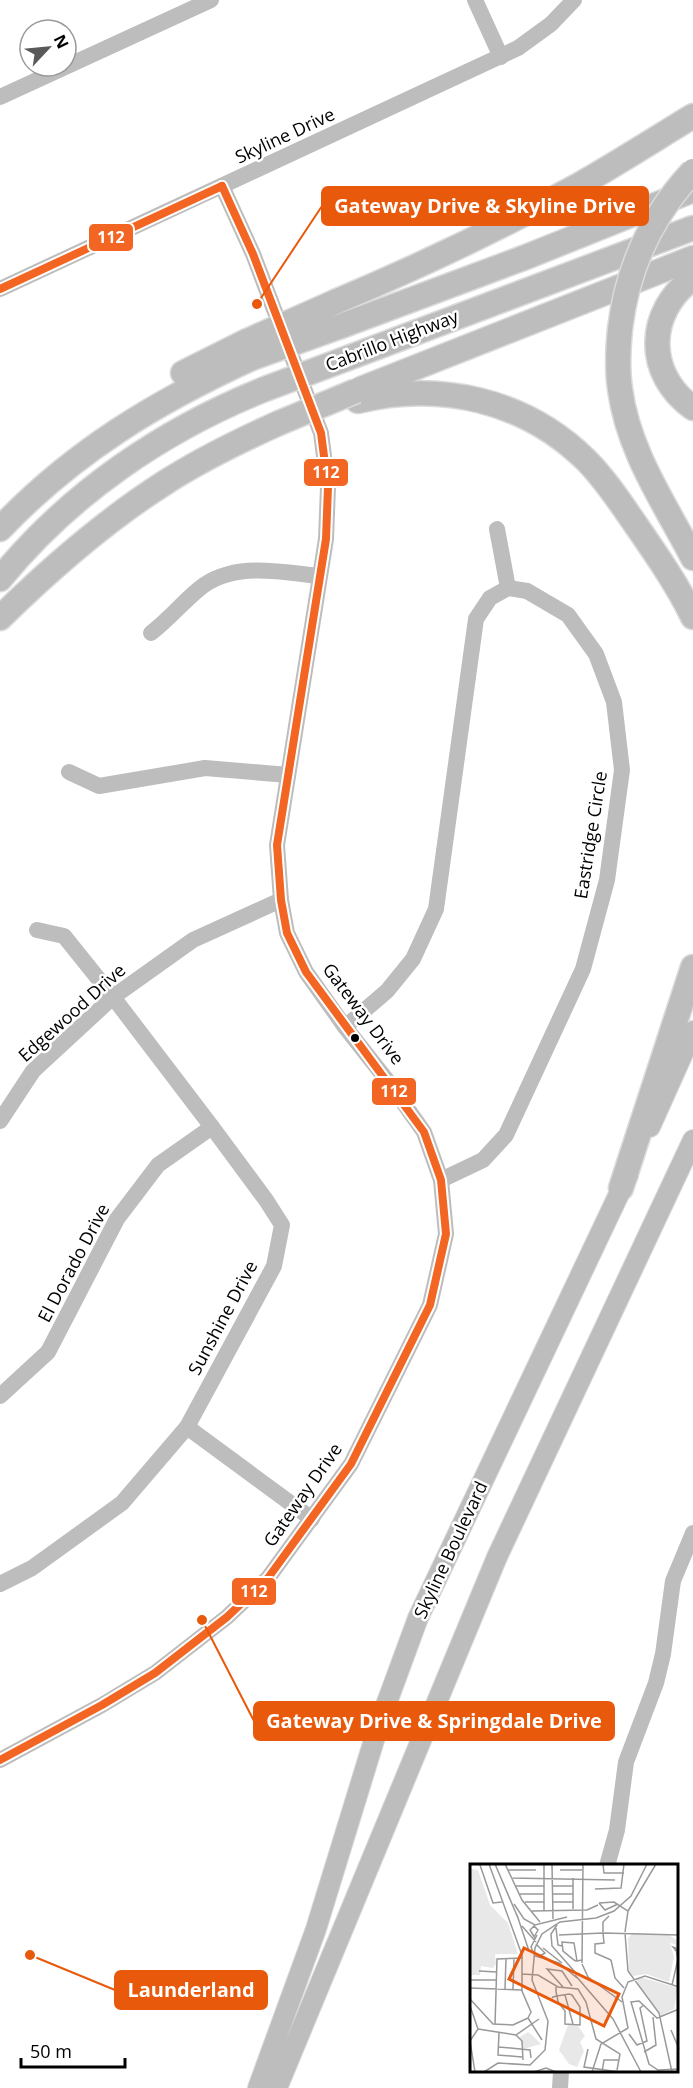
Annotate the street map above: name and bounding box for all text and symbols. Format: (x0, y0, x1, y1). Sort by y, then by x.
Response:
north arrow (18, 18, 78, 78)
text: N (49, 31, 74, 52)
street label: Skyline Drive (231, 102, 338, 169)
callout: Gateway Drive & Skyline Drive (322, 187, 648, 225)
text: Gateway Drive & Skyline Drive (334, 192, 636, 219)
line badge: 112 (88, 223, 134, 252)
text: 112 (97, 226, 125, 248)
street label: Cabrillo Highway (322, 303, 462, 376)
line badge: 112 (303, 458, 349, 487)
text: 112 (312, 461, 340, 483)
street label: Eastridge Circle (568, 769, 612, 900)
street label: Edgewood Drive (13, 958, 130, 1067)
street label: Gateway Drive (318, 958, 410, 1069)
unlabelled marker (349, 1032, 361, 1044)
line badge: 112 (371, 1077, 417, 1106)
text: 112 (380, 1080, 408, 1102)
street label: El Dorado Drive (32, 1199, 114, 1326)
street label: Sunshine Drive (182, 1256, 262, 1379)
street label: Gateway Drive (258, 1438, 347, 1551)
street label: Skyline Boulevard (408, 1477, 492, 1622)
line badge: 112 (231, 1577, 277, 1606)
text: 112 (240, 1580, 268, 1602)
callout: Gateway Drive & Springdale Drive (254, 1702, 614, 1740)
text: Gateway Drive & Springdale Drive (266, 1707, 602, 1734)
inset map (470, 1864, 678, 2073)
callout: Launderland (115, 1971, 267, 2009)
text: Launderland (127, 1976, 255, 2003)
scale bar (21, 2031, 124, 2069)
text: 50 m (30, 2039, 72, 2063)

